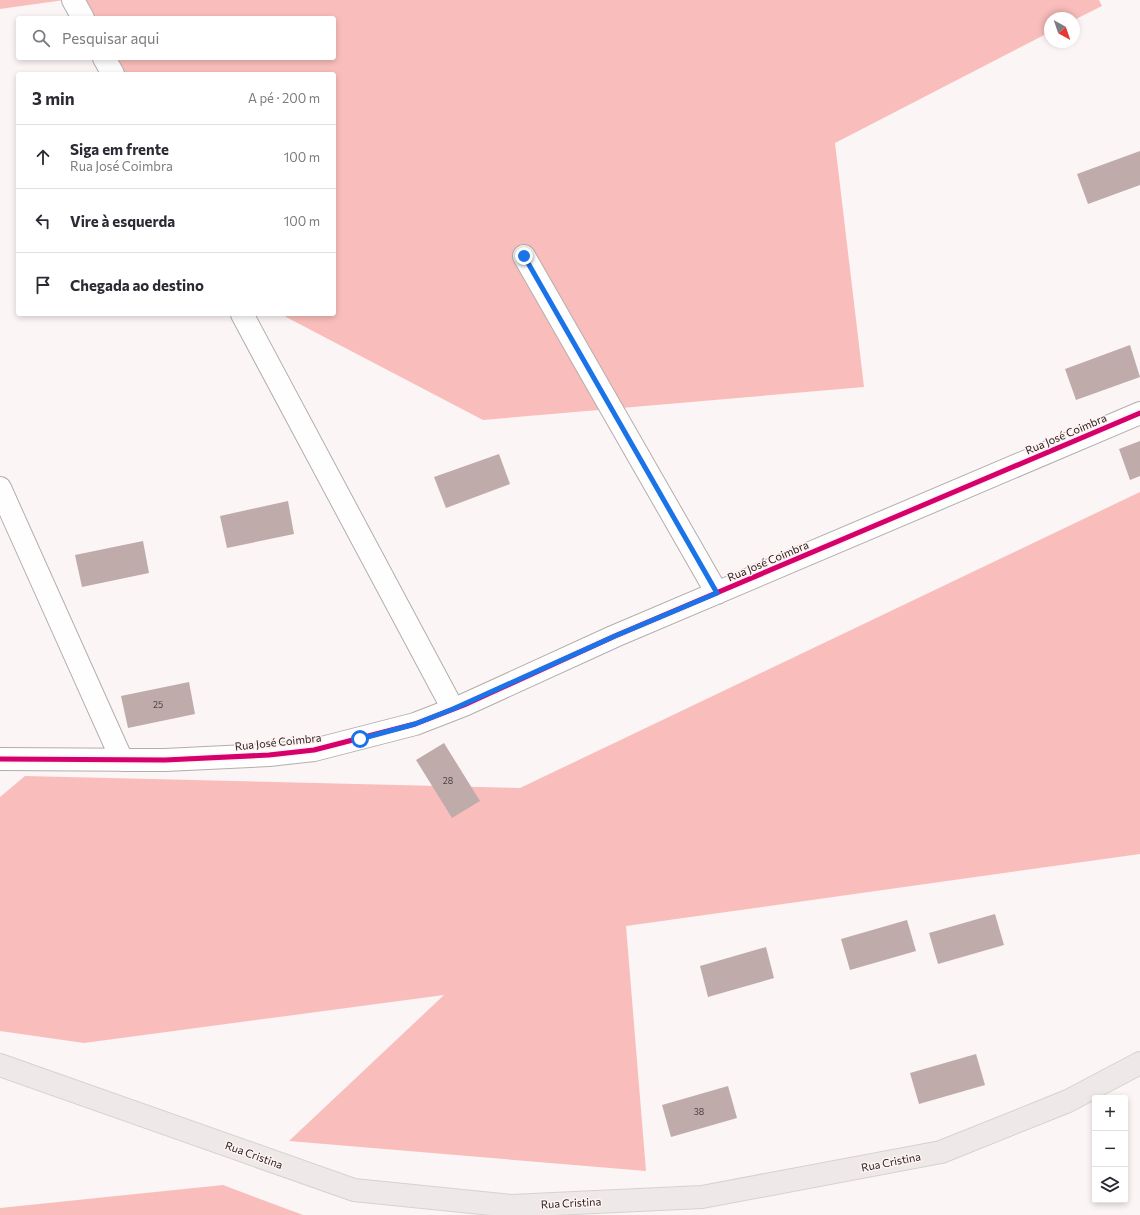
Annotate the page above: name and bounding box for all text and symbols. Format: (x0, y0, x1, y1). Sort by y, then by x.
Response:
north arrow (1044, 12, 1080, 48)
search box (16, 16, 336, 60)
icon: search (30, 27, 52, 49)
text: Pesquisar aqui (62, 29, 159, 47)
text: 3 min (32, 88, 75, 109)
text: A pé · 200 m (248, 90, 320, 106)
text: Siga em frente (70, 140, 169, 158)
icon: ahead (32, 146, 54, 168)
text: 100 m (284, 149, 320, 165)
text: Rua José Coimbra (70, 158, 173, 174)
icon: left (32, 210, 54, 232)
text: Vire à esquerda (70, 212, 175, 230)
text: 100 m (284, 213, 320, 229)
route end (515, 247, 533, 265)
icon: arrive (32, 274, 54, 296)
text: Chegada ao destino (70, 276, 204, 294)
street label: Rua José Coimbra (1023, 411, 1109, 457)
street label: Rua José Coimbra (725, 538, 811, 584)
house number: 25 (153, 699, 163, 710)
street label: Rua José Coimbra (234, 730, 322, 754)
route start (351, 730, 369, 748)
house number: 28 (443, 775, 453, 786)
map controls (1092, 1095, 1128, 1203)
button: + (1092, 1095, 1128, 1131)
house number: 38 (694, 1106, 704, 1117)
button: − (1092, 1131, 1128, 1167)
street label: Rua Cristina (224, 1138, 285, 1171)
street label: Rua Cristina (860, 1149, 922, 1174)
button: layers (1092, 1167, 1128, 1203)
street label: Rua Cristina (540, 1194, 601, 1211)

